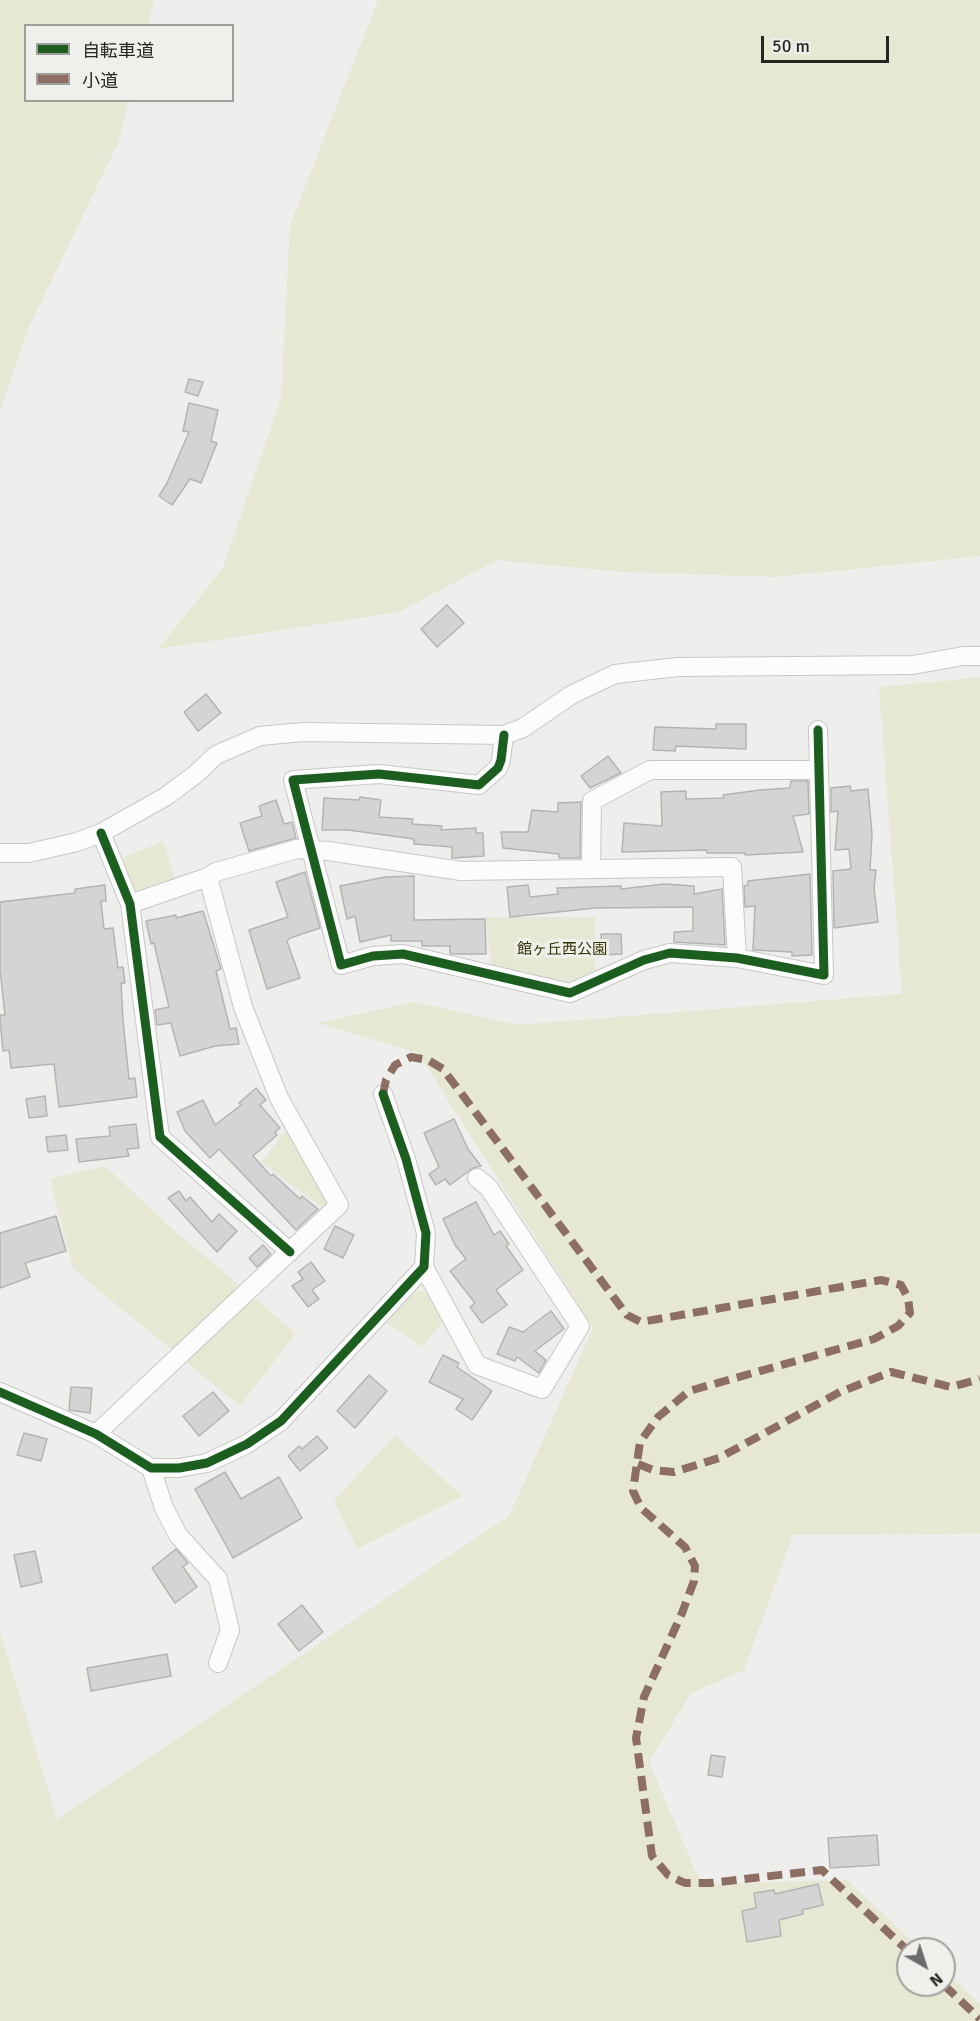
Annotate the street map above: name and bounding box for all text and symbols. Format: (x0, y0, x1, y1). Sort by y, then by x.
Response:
legend (24, 24, 234, 102)
scale bar (764, 24, 892, 62)
text: 50 m (772, 35, 810, 57)
text: 自転車道 (82, 40, 154, 62)
text: 小道 (82, 70, 118, 92)
park label: 館ヶ丘西公園 (517, 941, 607, 959)
north arrow (896, 1937, 956, 1997)
text: N (925, 1968, 947, 1991)

